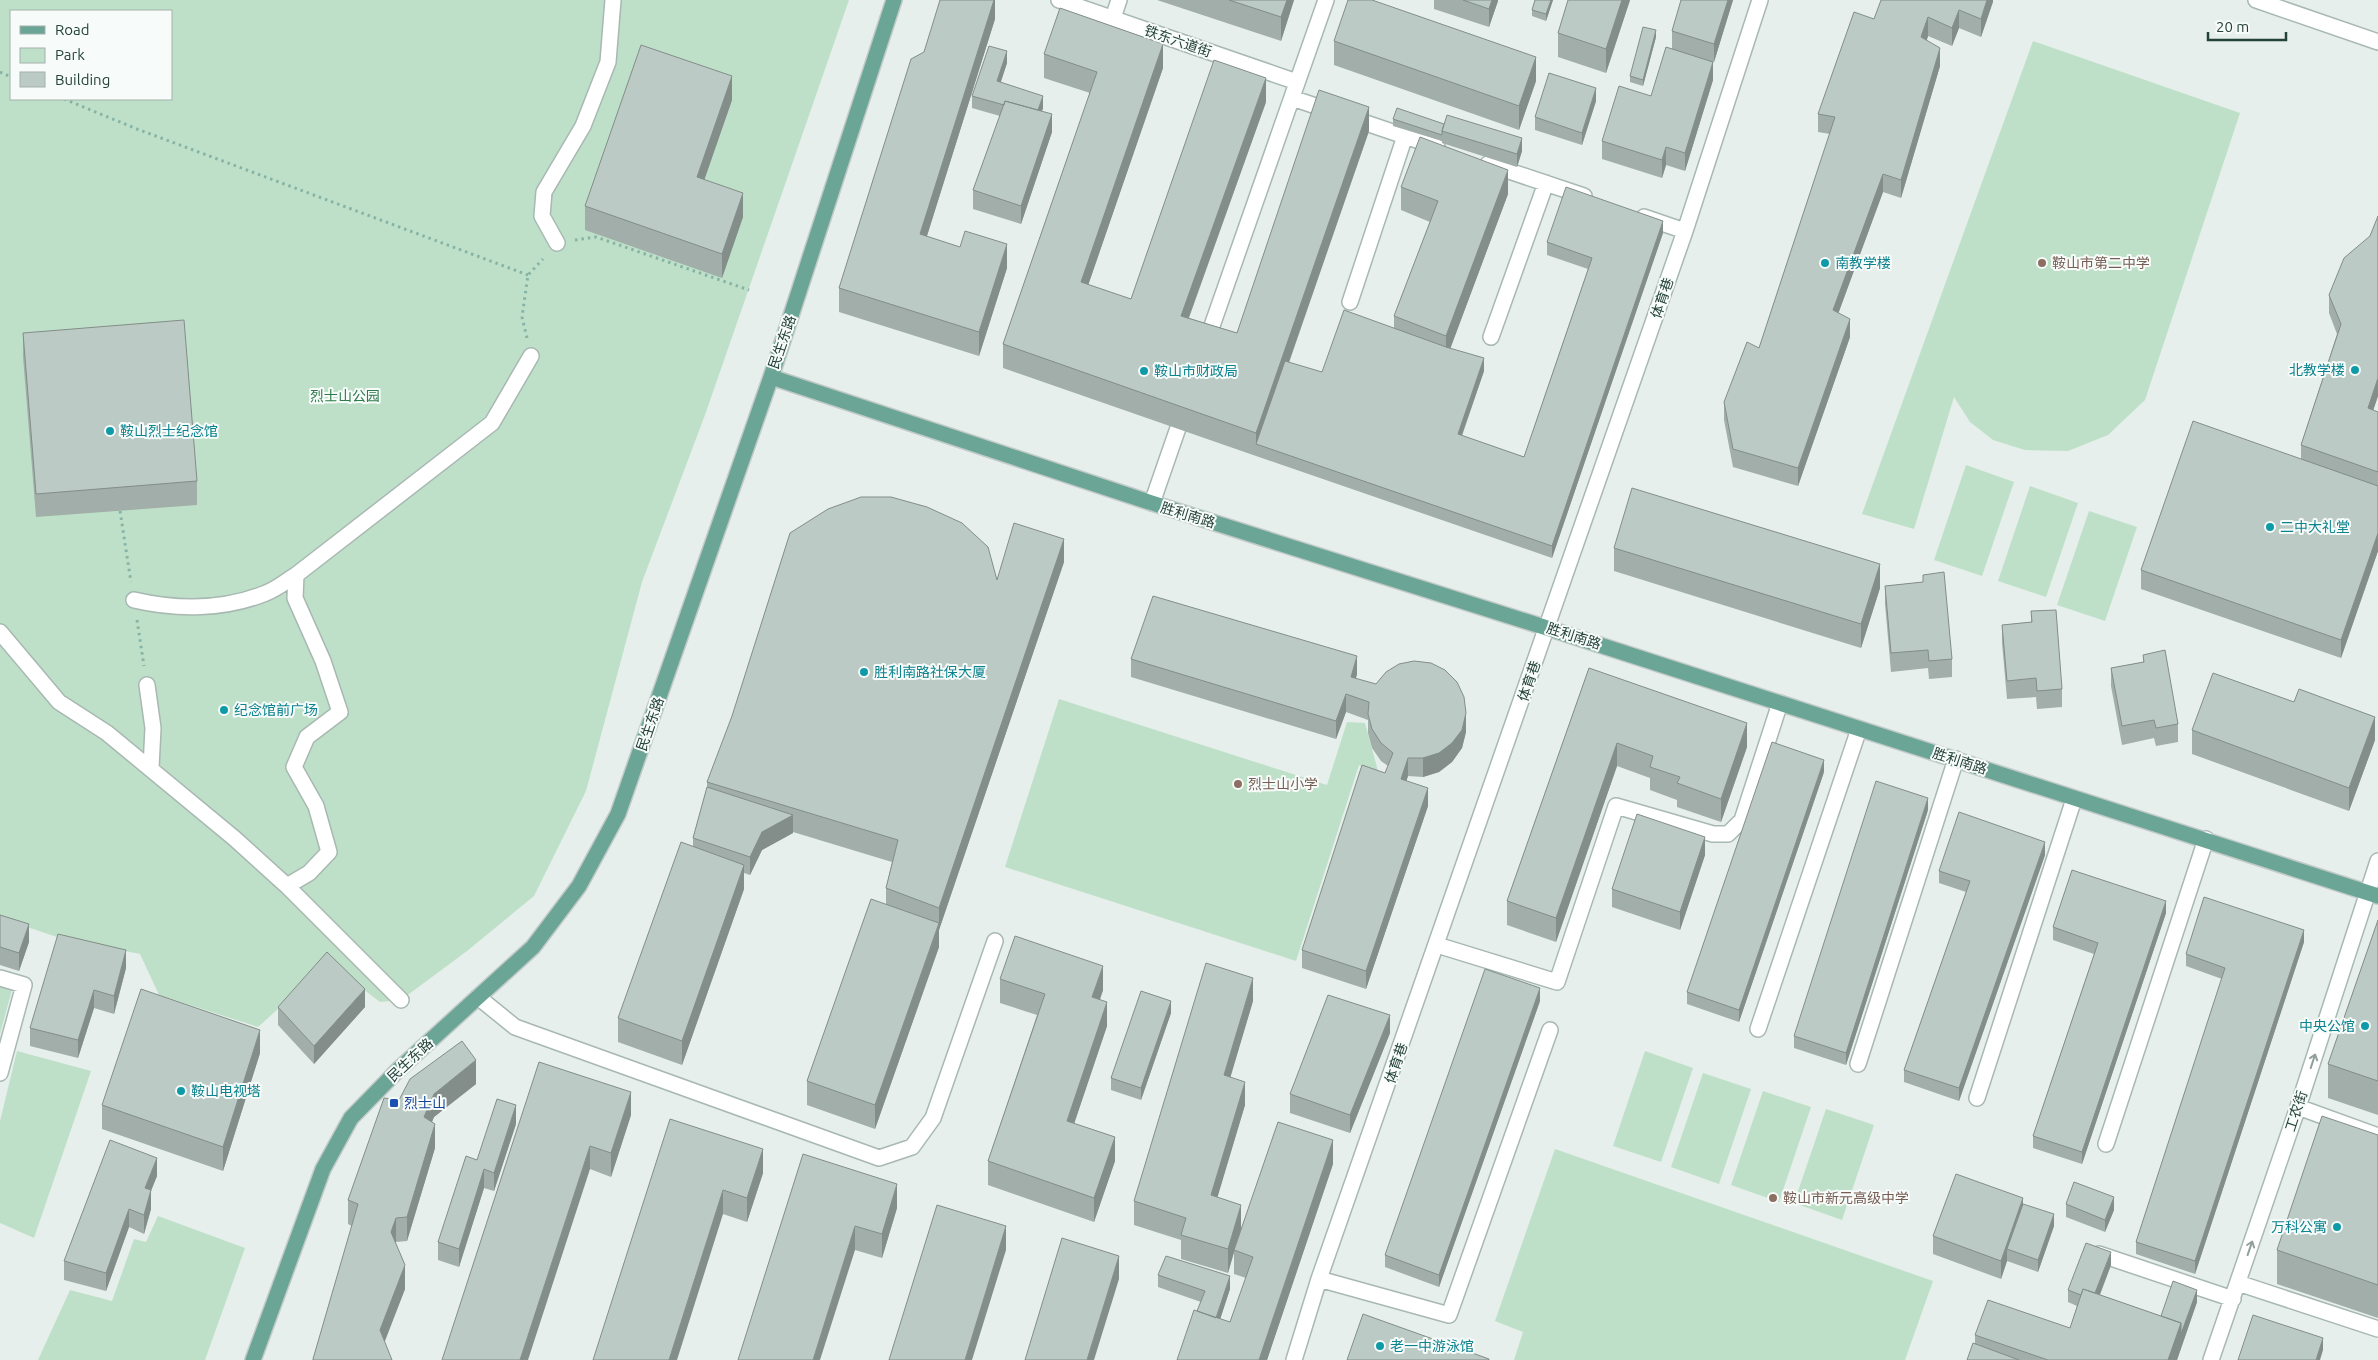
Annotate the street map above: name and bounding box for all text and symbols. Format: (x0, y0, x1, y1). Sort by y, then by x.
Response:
legend (10, 10, 172, 100)
scale bar (2208, 10, 2286, 42)
text: 20 m (2216, 18, 2249, 35)
text: Road (55, 21, 90, 38)
street label: 铁东六道街 (1142, 22, 1214, 60)
text: Park (55, 46, 85, 63)
text: Building (55, 71, 110, 88)
place label: 南教学楼 (1835, 255, 1891, 271)
place label: 鞍山市第二中学 (2052, 255, 2150, 271)
marker: 南教学楼 (1819, 257, 1831, 269)
marker: 鞍山市第二中学 (2036, 257, 2048, 269)
street label: 体育巷 (1648, 276, 1676, 320)
street label: 民生东路 (765, 313, 799, 371)
place label: 北教学楼 (2289, 362, 2345, 378)
place label: 鞍山市财政局 (1154, 363, 1238, 379)
marker: 北教学楼 (2349, 364, 2361, 376)
marker: 鞍山市财政局 (1138, 365, 1150, 377)
park label: 烈士山公园 (310, 388, 380, 404)
place label: 鞍山烈士纪念馆 (120, 423, 218, 439)
marker: 鞍山烈士纪念馆 (104, 425, 116, 437)
street label: 胜利南路 (1159, 499, 1217, 531)
place label: 二中大礼堂 (2280, 519, 2350, 535)
marker: 二中大礼堂 (2264, 521, 2276, 533)
street label: 胜利南路 (1545, 620, 1603, 652)
street label: 体育巷 (1515, 659, 1543, 703)
place label: 胜利南路社保大厦 (874, 664, 986, 680)
marker: 胜利南路社保大厦 (858, 666, 870, 678)
street label: 民生东路 (633, 695, 667, 753)
place label: 纪念馆前广场 (234, 702, 318, 718)
marker: 纪念馆前广场 (218, 704, 230, 716)
street label: 胜利南路 (1931, 745, 1989, 777)
place label: 烈士山小学 (1248, 776, 1318, 792)
marker: 烈士山小学 (1232, 778, 1244, 790)
place label: 中央公馆 (2299, 1018, 2355, 1034)
marker: 中央公馆 (2359, 1020, 2371, 1032)
street label: 民生东路 (384, 1035, 436, 1085)
street label: 体育巷 (1382, 1041, 1410, 1085)
one-way arrow (2309, 1053, 2318, 1069)
place label: 鞍山电视塔 (191, 1083, 261, 1099)
marker: 鞍山电视塔 (175, 1085, 187, 1097)
street label: 工农街 (2282, 1089, 2310, 1133)
place label: 烈士山 (404, 1095, 446, 1111)
marker: 烈士山 (388, 1097, 400, 1109)
place label: 鞍山市新元高级中学 (1783, 1190, 1909, 1206)
marker: 鞍山市新元高级中学 (1767, 1192, 1779, 1204)
place label: 万科公寓 (2271, 1219, 2327, 1235)
marker: 万科公寓 (2331, 1221, 2343, 1233)
one-way arrow (2246, 1241, 2255, 1256)
place label: 老一中游泳馆 (1390, 1338, 1474, 1354)
marker: 老一中游泳馆 (1374, 1340, 1386, 1352)

